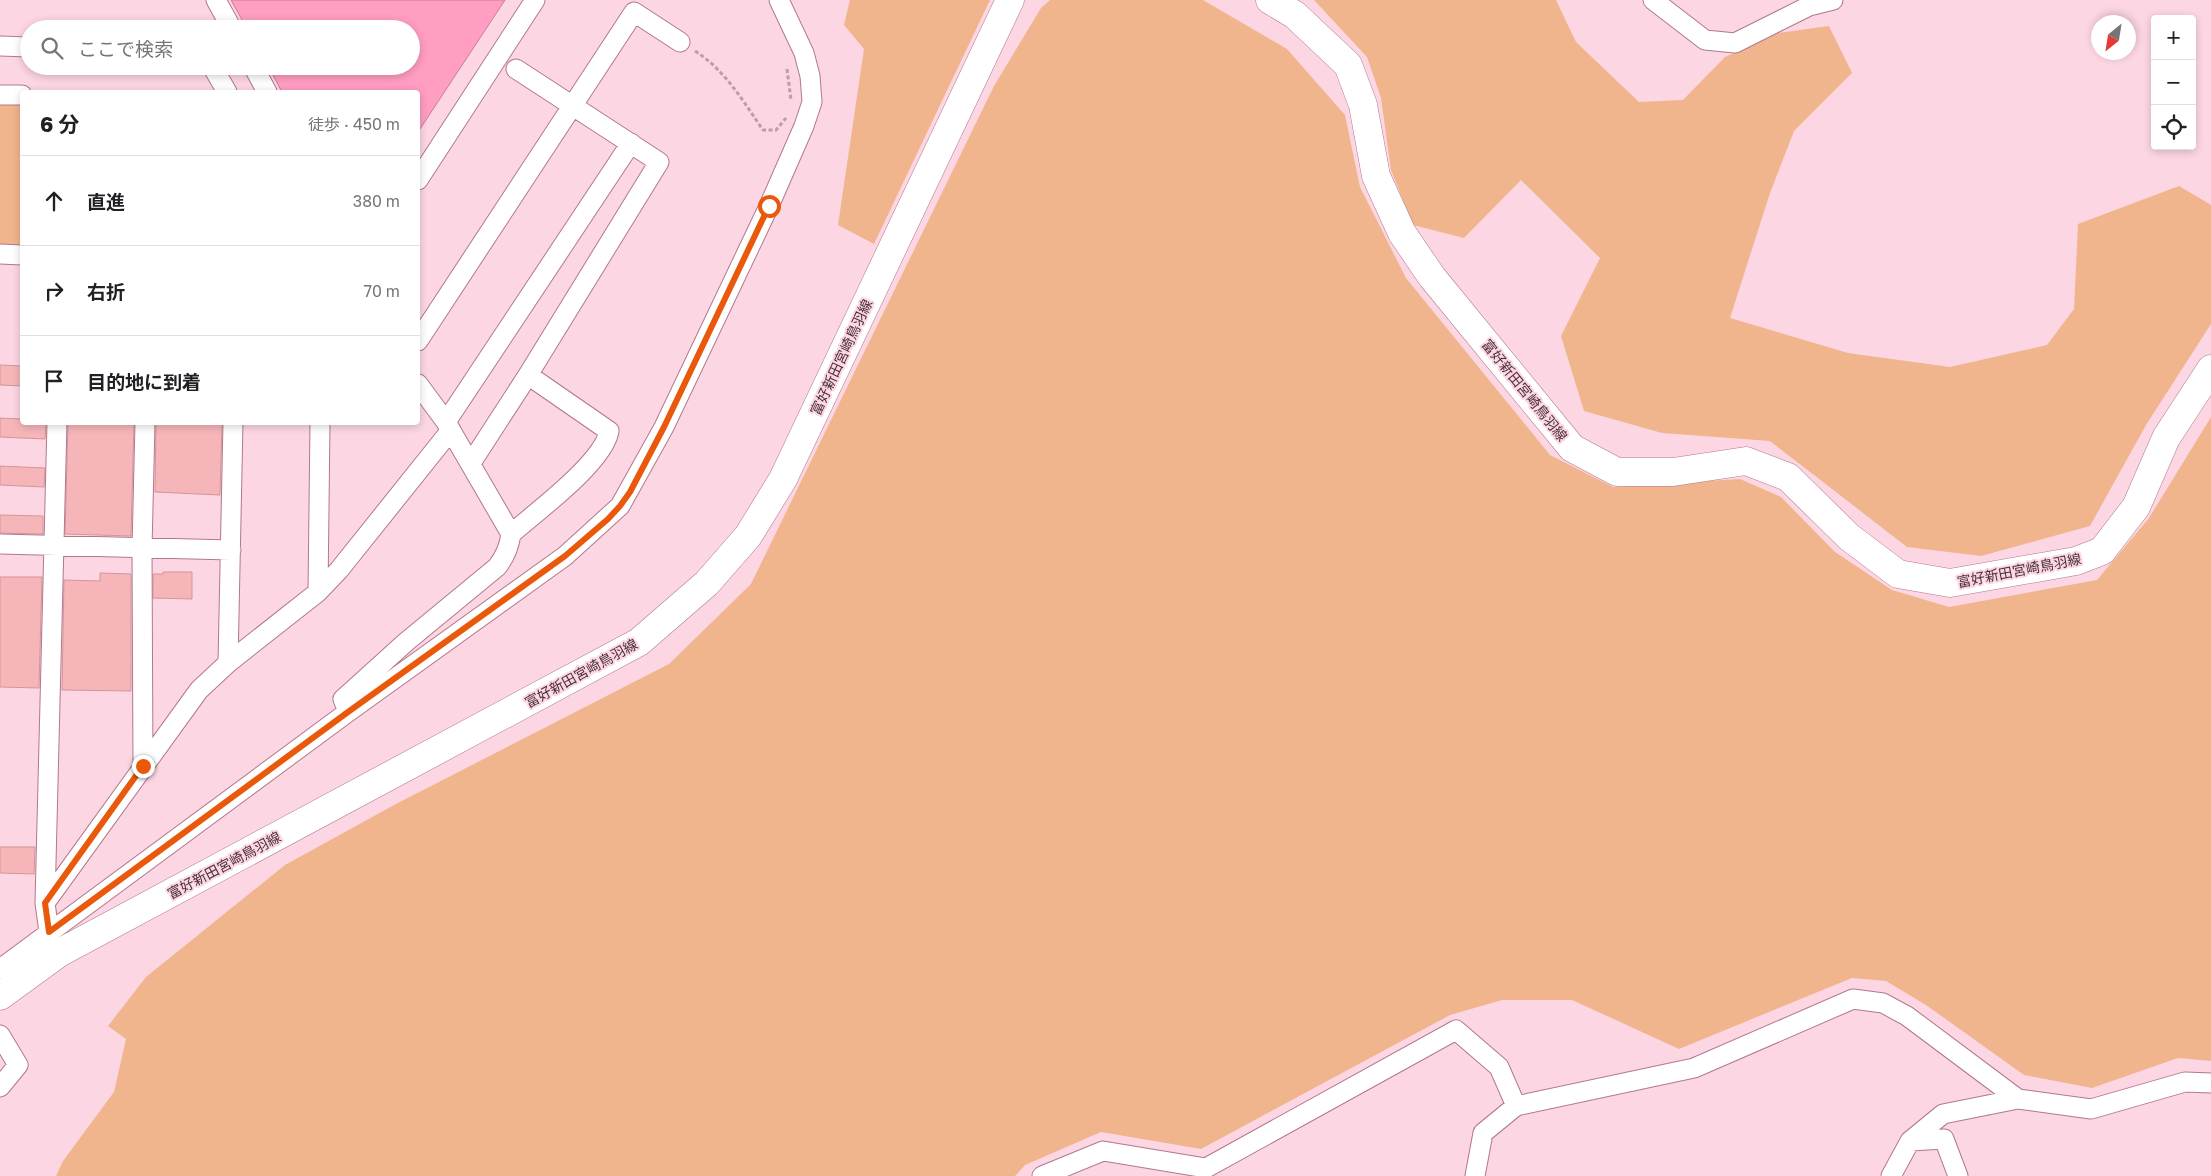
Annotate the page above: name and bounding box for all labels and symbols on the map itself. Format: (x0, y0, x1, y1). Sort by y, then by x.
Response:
north arrow (2091, 15, 2136, 60)
route start (758, 195, 781, 218)
street label: 富好新田宮崎鳥羽線 (807, 296, 875, 418)
street label: 富好新田宮崎鳥羽線 (1479, 336, 1571, 444)
street label: 富好新田宮崎鳥羽線 (1956, 550, 2082, 590)
street label: 富好新田宮崎鳥羽線 (522, 635, 640, 711)
route end (132, 755, 155, 778)
street label: 富好新田宮崎鳥羽線 (164, 828, 284, 902)

